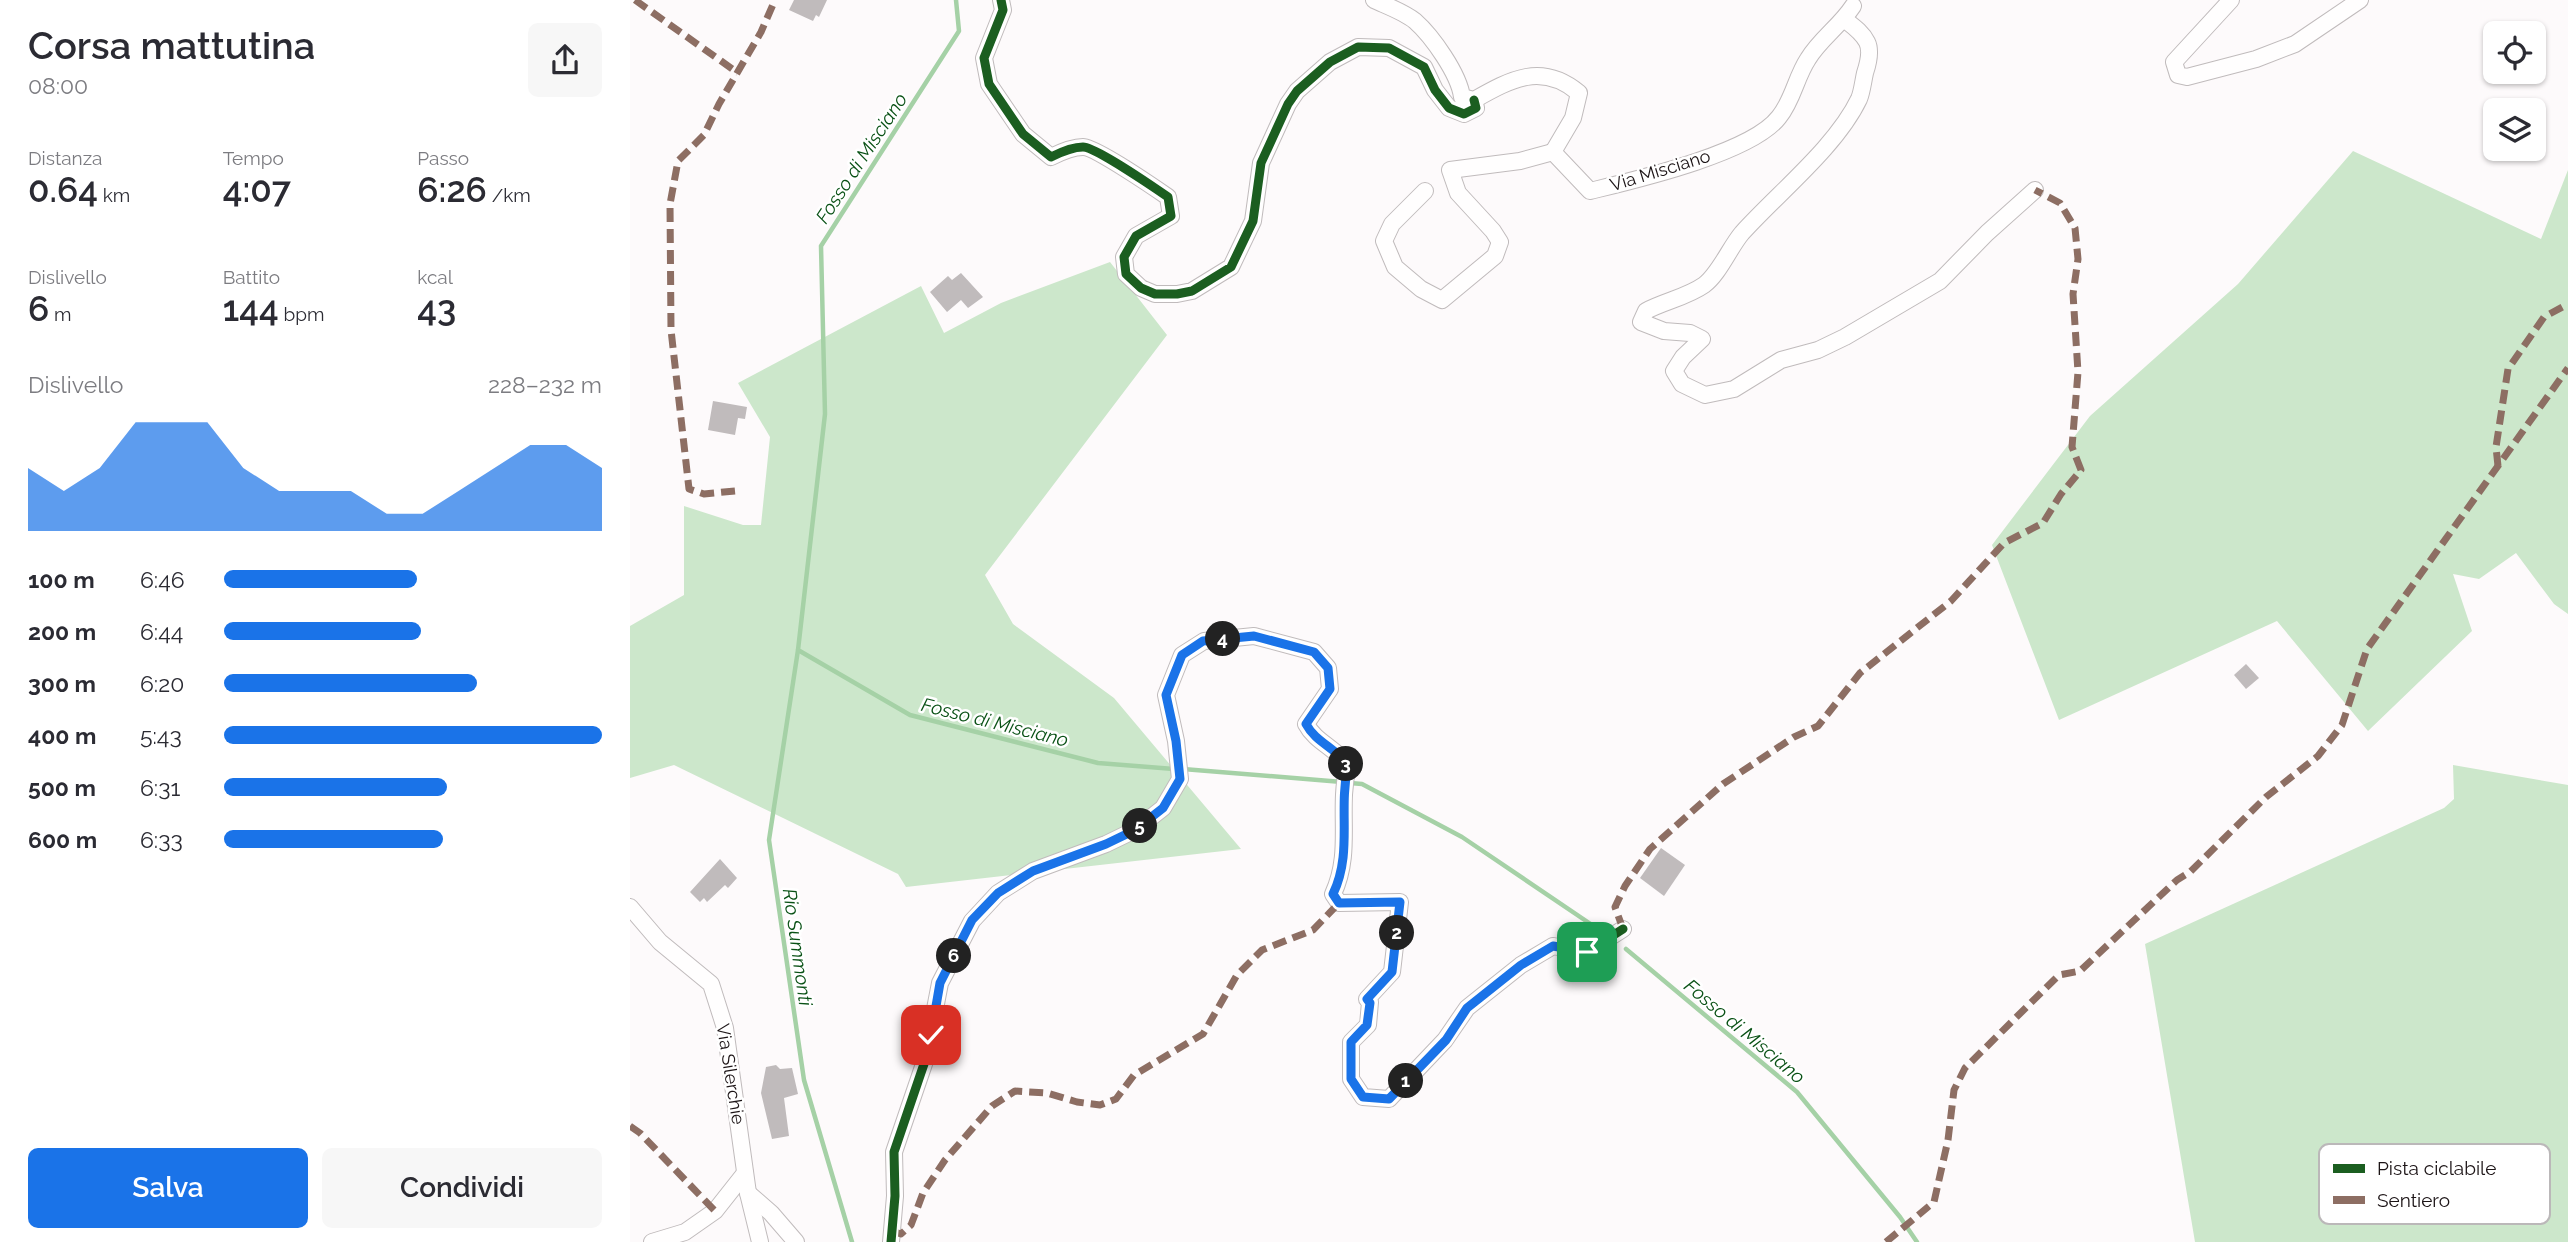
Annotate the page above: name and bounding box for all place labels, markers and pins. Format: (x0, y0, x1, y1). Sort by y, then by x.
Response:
pin: 4 (1206, 622, 1240, 656)
pin: 3 (1328, 746, 1364, 782)
pin: 5 (1122, 808, 1158, 844)
pin: 2 (1380, 916, 1414, 950)
pin (1557, 922, 1617, 982)
pin: 6 (936, 939, 972, 974)
pin (901, 1005, 961, 1065)
pin: 1 (1388, 1064, 1424, 1098)

